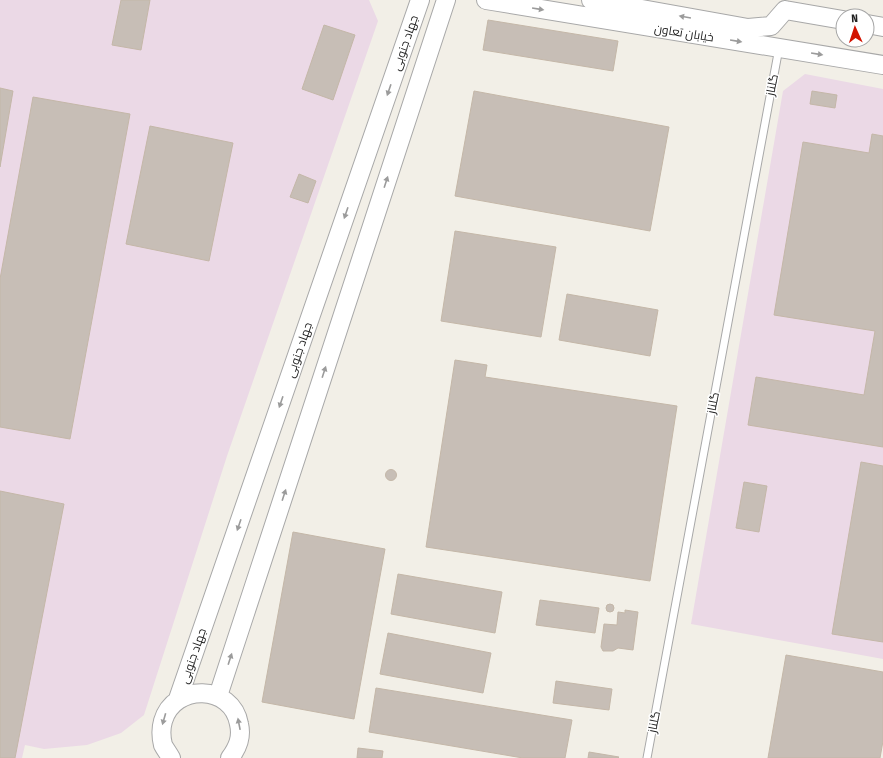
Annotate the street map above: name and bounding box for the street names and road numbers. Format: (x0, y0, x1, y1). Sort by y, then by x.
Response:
street label: جهاد جنوبی (389, 13, 421, 73)
street label: خیابان تعاون (653, 21, 715, 45)
street label: گلناز (763, 73, 781, 98)
street label: جهاد جنوبی (283, 320, 315, 380)
street label: گلناز (704, 391, 722, 416)
street label: جهاد جنوبی (177, 626, 209, 686)
street label: گلناز (645, 710, 663, 735)

